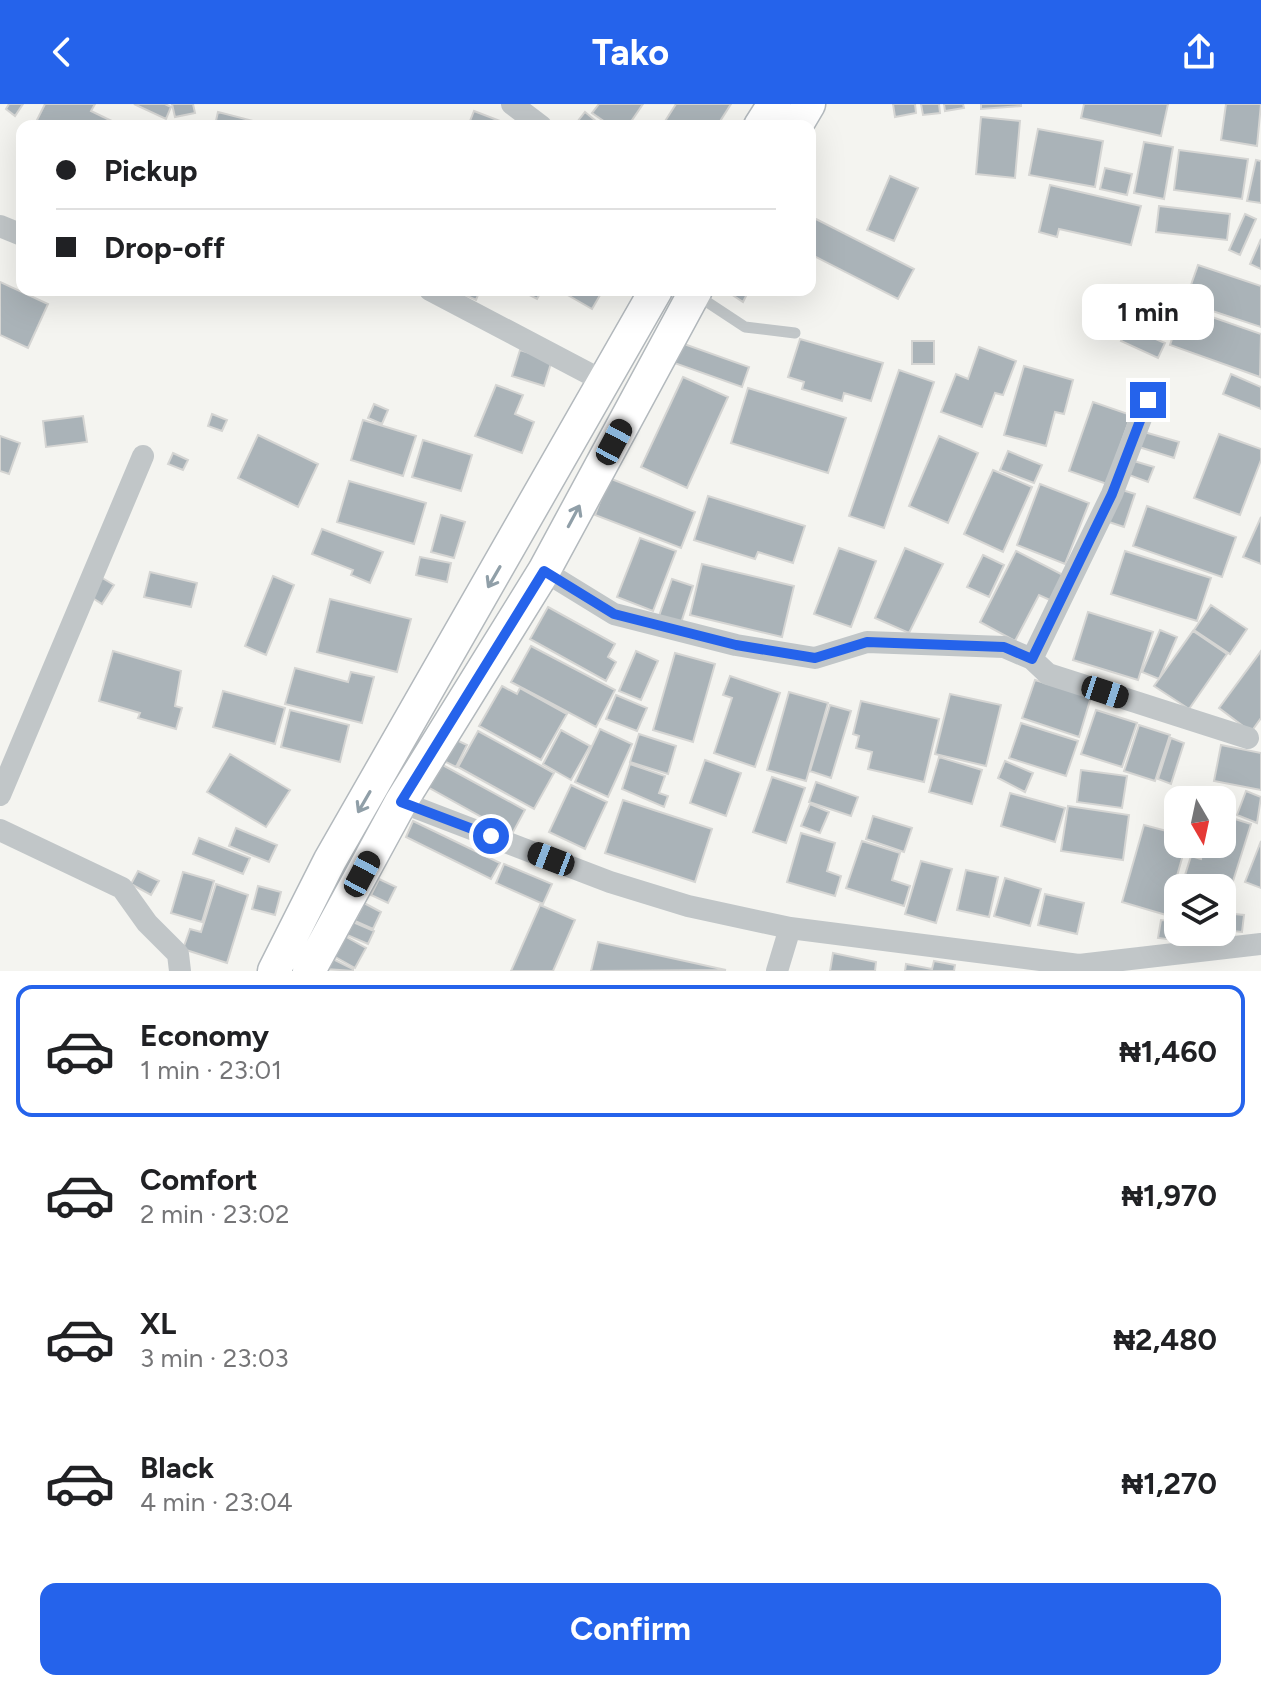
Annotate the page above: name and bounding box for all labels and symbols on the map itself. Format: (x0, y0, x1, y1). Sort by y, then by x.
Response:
callout: 1 min (1082, 284, 1214, 340)
route end (1130, 382, 1166, 418)
car (592, 415, 636, 469)
one-way arrow (566, 505, 582, 529)
one-way arrow (486, 565, 502, 588)
car (1078, 673, 1132, 711)
north arrow (1164, 786, 1236, 858)
one-way arrow (356, 790, 372, 813)
route start (473, 818, 509, 854)
car (524, 839, 578, 879)
car (340, 847, 384, 901)

